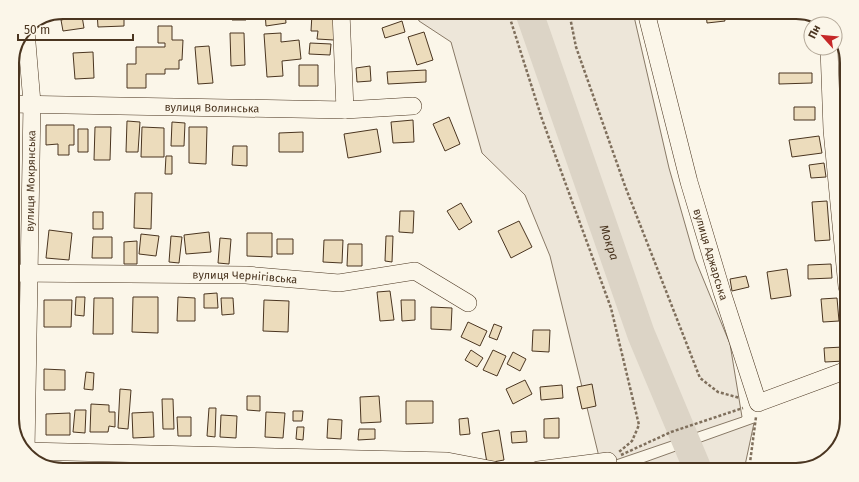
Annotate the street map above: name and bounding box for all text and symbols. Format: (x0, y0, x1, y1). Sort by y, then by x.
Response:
scale bar (18, 16, 133, 42)
north arrow (803, 16, 843, 56)
text: 50 m (24, 23, 50, 37)
text: Пн (806, 23, 823, 41)
street label: вулиця Волинська (164, 100, 259, 115)
street label: вулиця Мокрянська (24, 130, 38, 232)
street label: вулиця Аджарська (691, 207, 731, 302)
water label: Мокра (597, 223, 622, 262)
street label: вулиця Чернігівська (192, 268, 298, 286)

